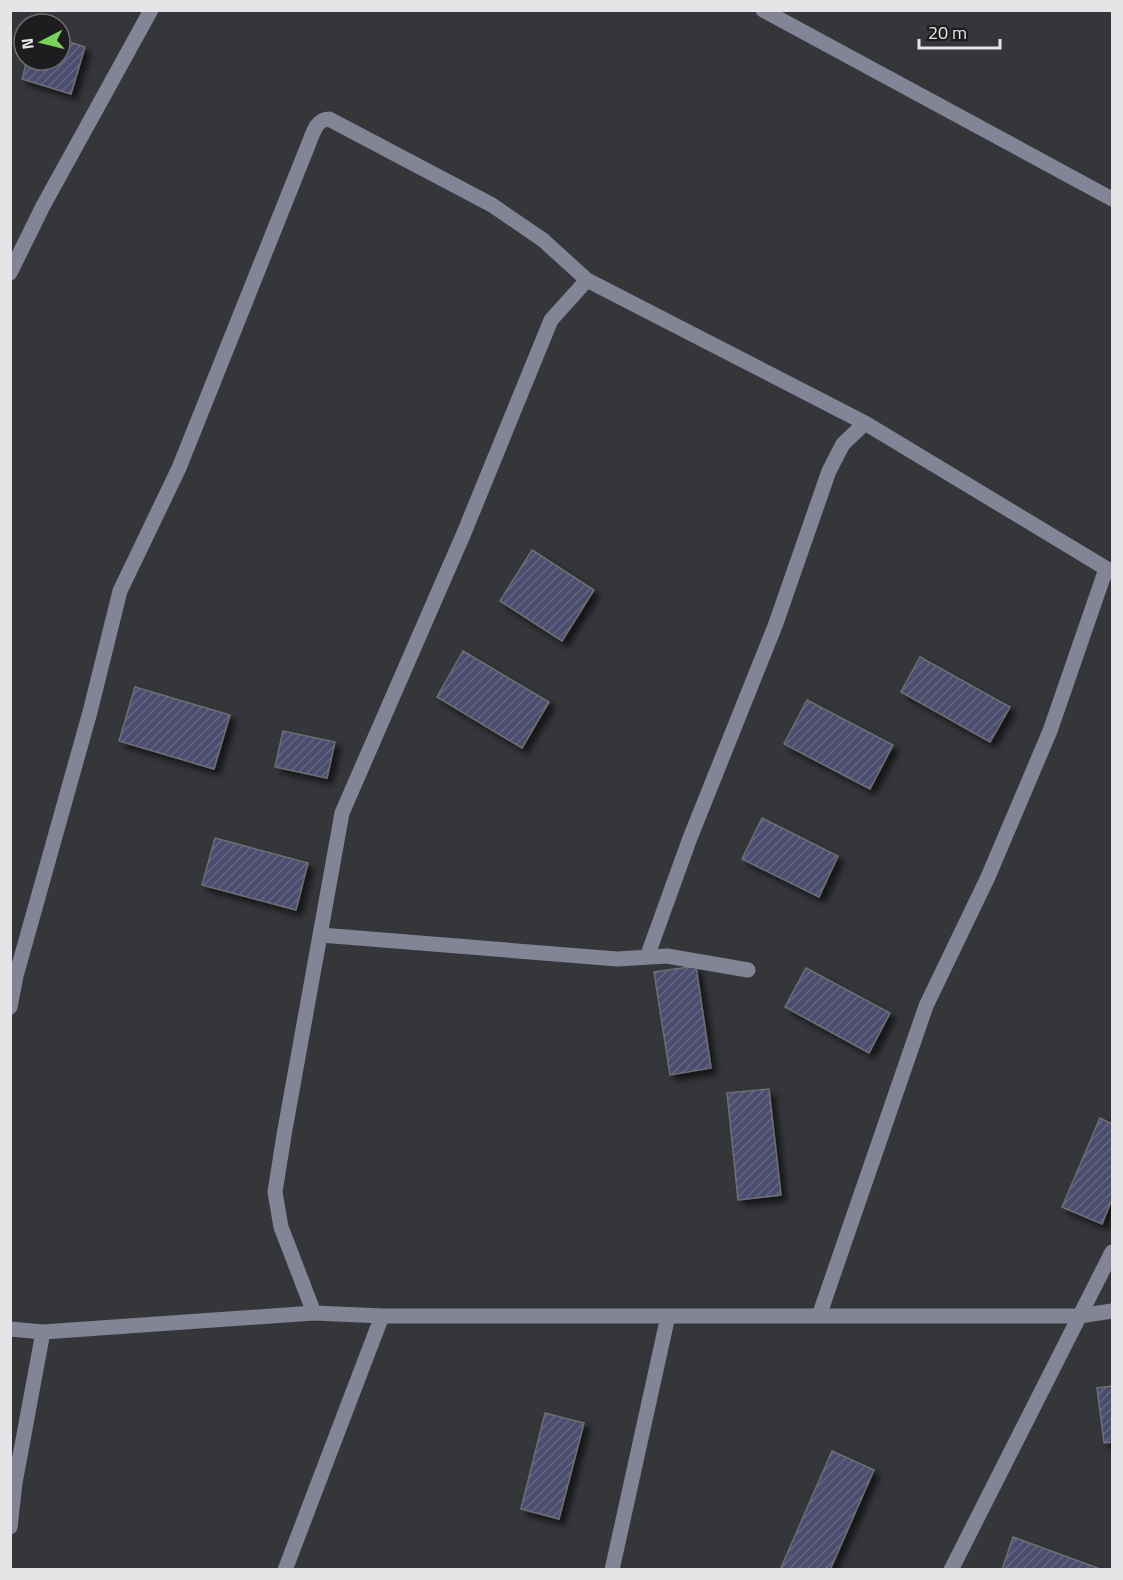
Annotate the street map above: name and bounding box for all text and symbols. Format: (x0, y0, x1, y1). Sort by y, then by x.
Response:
north arrow (12, 12, 72, 72)
scale bar (919, 12, 1000, 50)
text: 20 m (928, 19, 967, 46)
text: N (15, 37, 40, 51)

